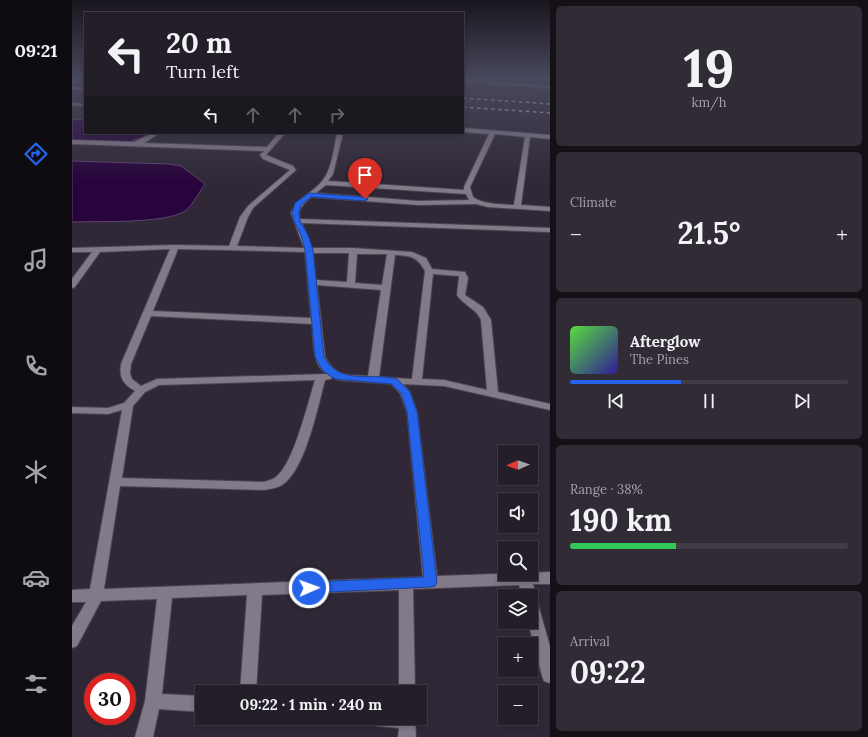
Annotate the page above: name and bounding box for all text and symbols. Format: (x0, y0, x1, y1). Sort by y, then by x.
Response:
text: 20 m (166, 25, 232, 61)
icon: left (100, 28, 152, 80)
text: 19 (683, 35, 735, 101)
text: 09:21 (14, 39, 58, 62)
text: Turn left (166, 60, 239, 83)
text: km/h (691, 94, 727, 111)
icon: left (200, 104, 222, 126)
icon: ahead (242, 104, 264, 126)
icon: ahead (284, 104, 306, 126)
icon: right (326, 104, 348, 126)
icon: directions (22, 140, 50, 168)
pin (348, 158, 382, 199)
icon: arrive (354, 164, 376, 186)
text: Climate (570, 194, 617, 211)
text: 21.5° (678, 214, 740, 252)
text: − (570, 220, 582, 248)
text: + (836, 220, 848, 248)
icon: music (22, 246, 50, 274)
text: Afterglow (630, 332, 700, 351)
text: The Pines (630, 351, 689, 368)
icon: phone (22, 352, 50, 380)
icon: previous (605, 390, 627, 412)
icon: pause (698, 390, 720, 412)
icon: next (791, 390, 813, 412)
north arrow (498, 445, 538, 485)
map controls (498, 445, 538, 725)
icon: climate (22, 458, 50, 486)
text: Range · 38% (570, 481, 643, 498)
button: sound (498, 493, 538, 533)
text: 190 km (570, 501, 672, 539)
button: search (498, 541, 538, 581)
icon: car (22, 564, 50, 592)
position arrow (288, 567, 330, 609)
button: layers (498, 589, 538, 629)
text: Arrival (570, 633, 610, 650)
button: + (498, 637, 538, 677)
text: 09:22 (570, 653, 646, 691)
icon: filters (22, 670, 50, 698)
speed limit sign: 30 (84, 673, 136, 725)
button: − (498, 685, 538, 725)
text: 09:22 · 1 min · 240 m (240, 695, 382, 714)

